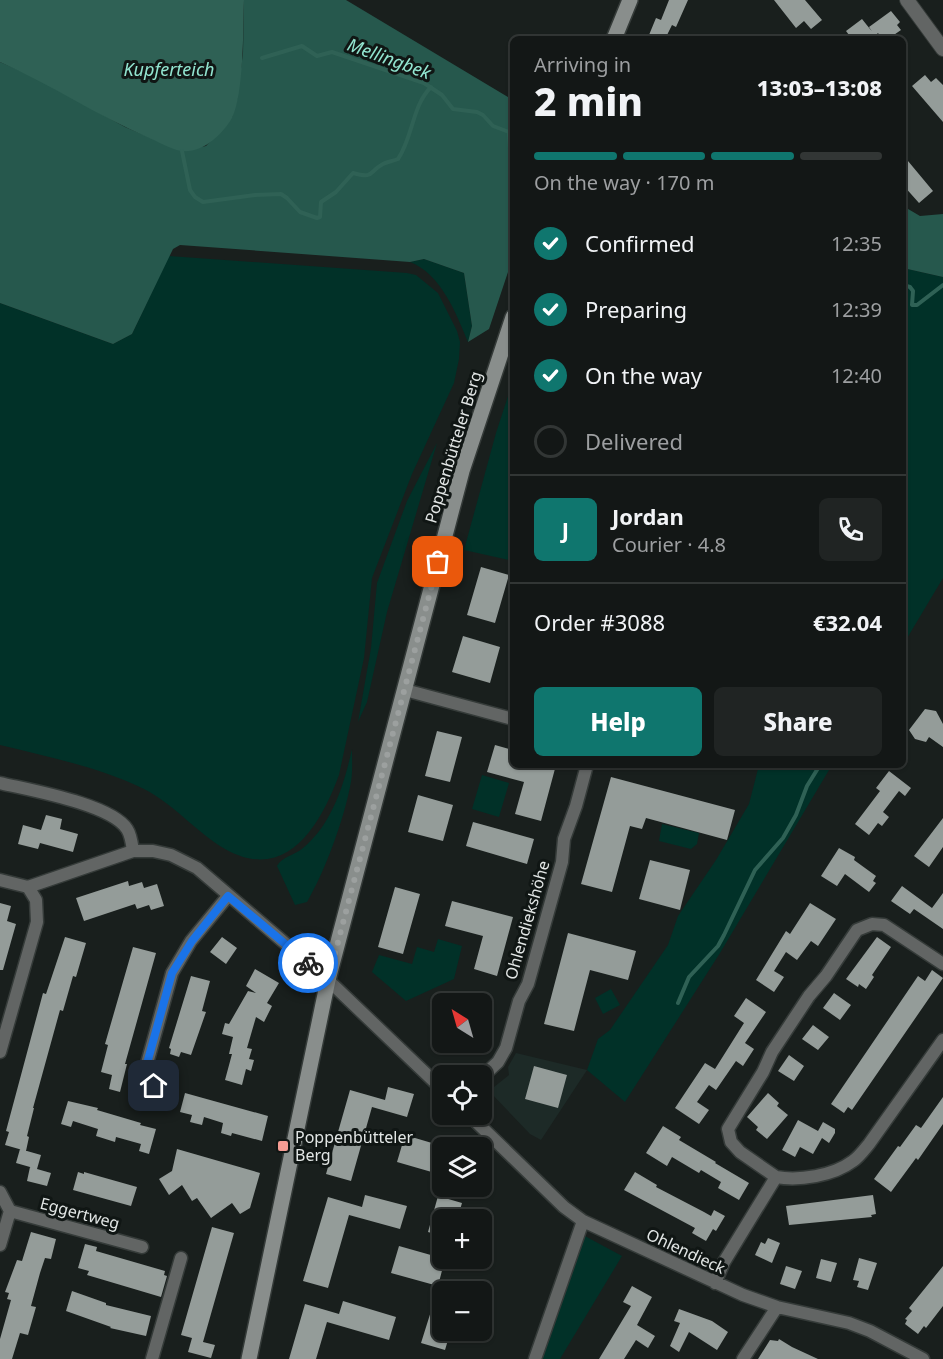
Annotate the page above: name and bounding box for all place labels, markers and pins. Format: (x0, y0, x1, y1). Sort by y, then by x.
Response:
pin (412, 536, 463, 587)
pin (128, 1060, 179, 1111)
place label: Poppenbütteler Berg (295, 1126, 413, 1166)
marker: Poppenbütteler Berg (276, 1139, 290, 1153)

